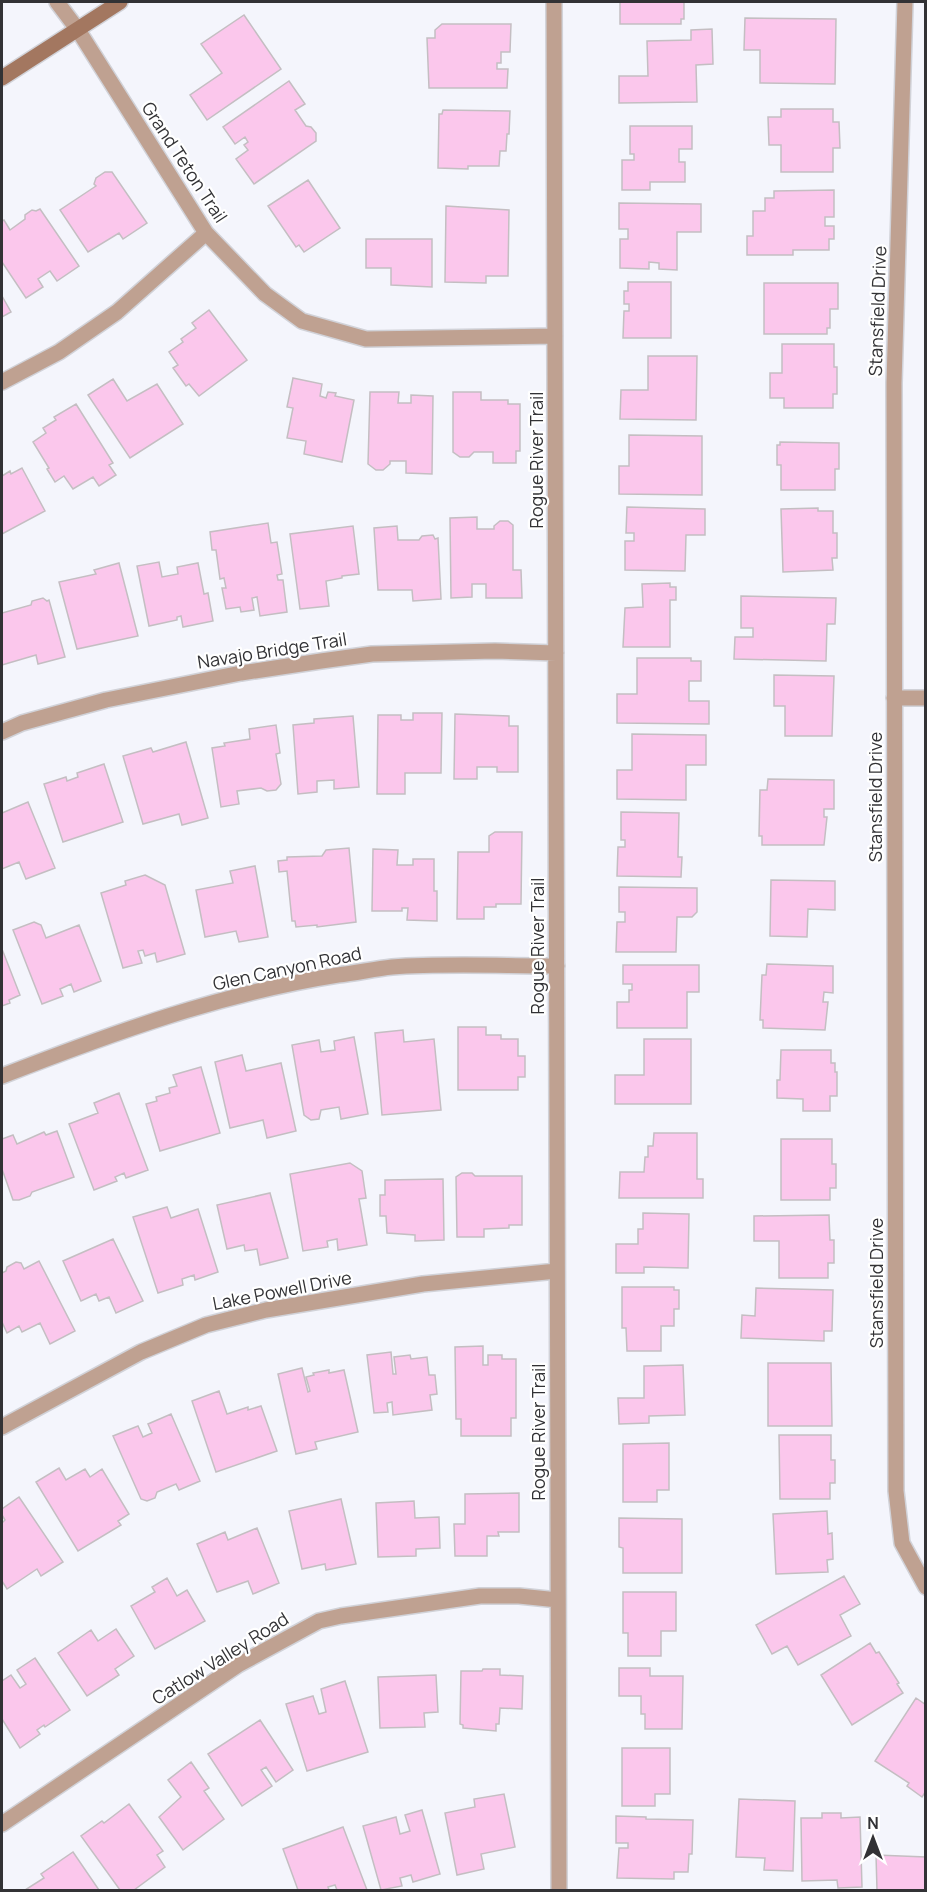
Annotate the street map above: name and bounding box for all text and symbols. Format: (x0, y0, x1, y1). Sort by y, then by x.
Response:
street label: Grand Teton Trail (137, 97, 233, 227)
street label: Stansfield Drive (863, 245, 891, 377)
street label: Rogue River Trail (524, 392, 548, 528)
street label: Navajo Bridge Trail (196, 626, 348, 674)
street label: Stansfield Drive (863, 732, 887, 862)
street label: Rogue River Trail (525, 878, 549, 1014)
street label: Glen Canyon Road (210, 941, 364, 995)
street label: Stansfield Drive (864, 1218, 888, 1348)
street label: Lake Powell Drive (210, 1265, 354, 1315)
street label: Rogue River Trail (526, 1364, 550, 1500)
street label: Catlow Valley Road (147, 1606, 293, 1710)
north arrow (843, 1808, 903, 1868)
text: N (867, 1812, 879, 1834)

